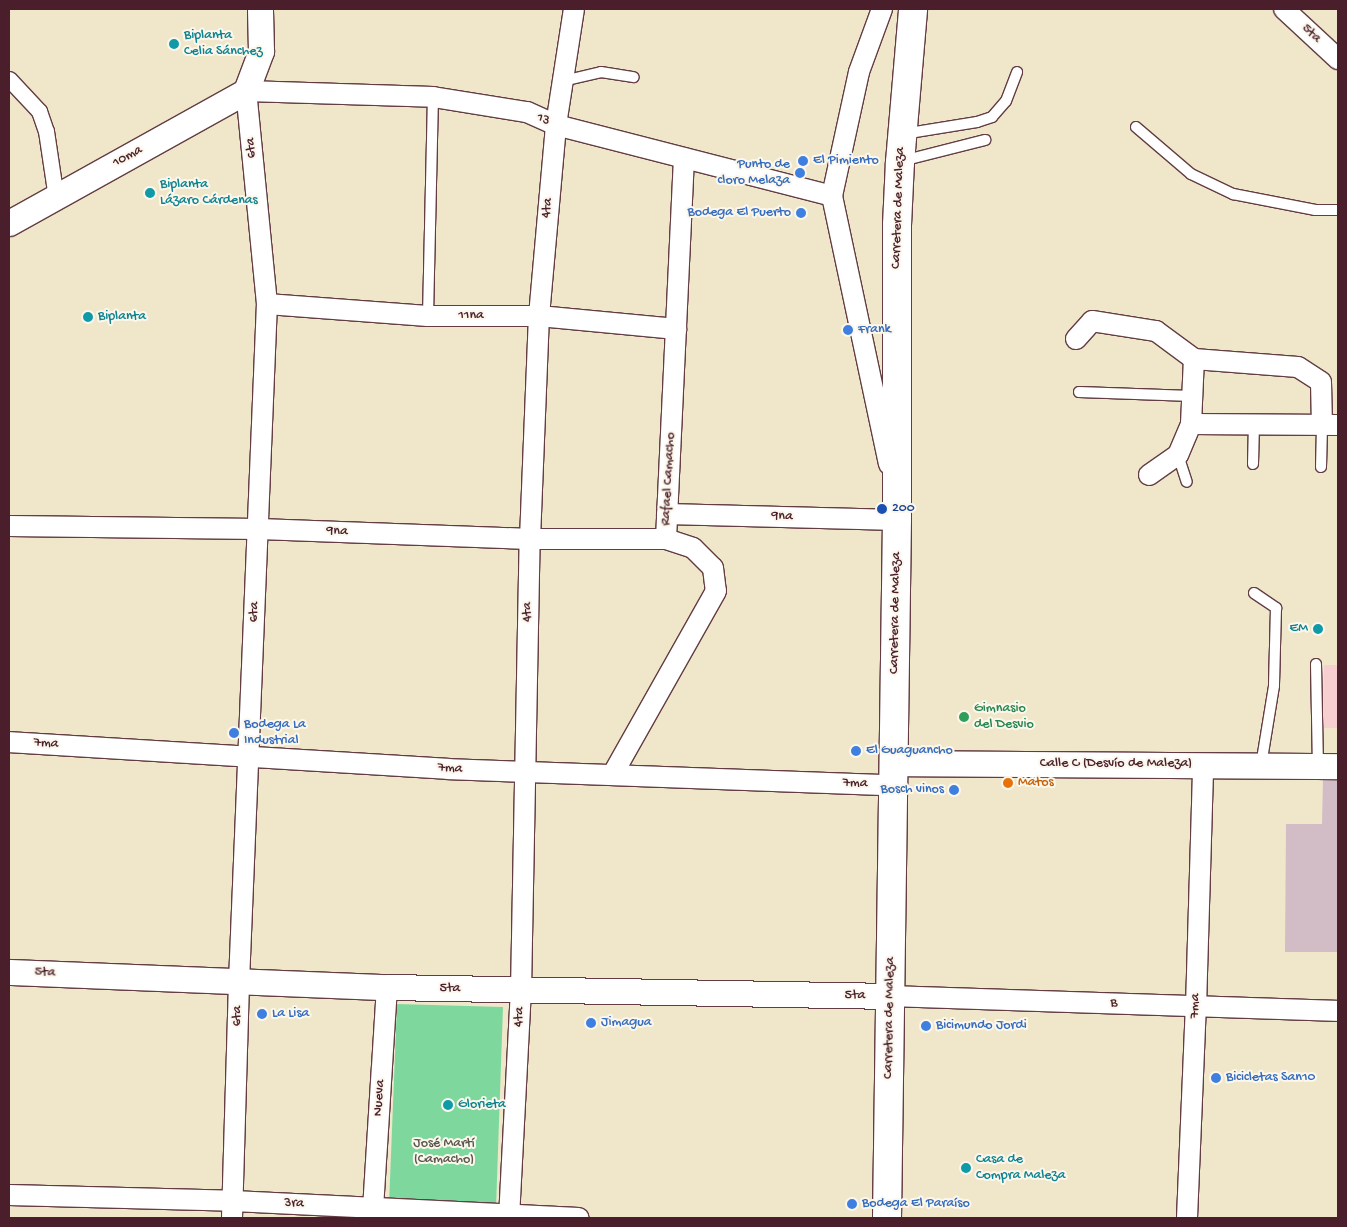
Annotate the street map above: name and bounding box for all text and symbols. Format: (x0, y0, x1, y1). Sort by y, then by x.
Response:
street label: 5ta (1298, 21, 1324, 47)
place label: Biplanta Celia Sánchez (184, 28, 263, 60)
marker: Biplanta Celia Sánchez (168, 38, 180, 50)
street label: 13 (534, 110, 552, 130)
street label: 6ta (243, 137, 261, 159)
street label: 10ma (110, 142, 146, 172)
street label: Carretera de Maleza (888, 147, 910, 269)
place label: El Pimiento (813, 153, 879, 169)
marker: El Pimiento (797, 155, 809, 167)
place label: Punto de cloro Melaza (718, 157, 790, 190)
marker: Punto de cloro Melaza (794, 167, 806, 179)
place label: Biplanta Lázaro Cárdenas (160, 177, 258, 210)
marker: Biplanta Lázaro Cárdenas (144, 187, 156, 199)
street label: 4ta (539, 197, 557, 219)
place label: Bodega El Puerto (688, 205, 791, 221)
marker: Bodega El Puerto (795, 207, 807, 219)
street label: 11na (458, 308, 484, 324)
place label: Biplanta (98, 309, 146, 325)
marker: Biplanta (82, 311, 94, 323)
place label: Frank (858, 322, 891, 338)
marker: Frank (842, 324, 854, 336)
street label: Rafael Camacho (658, 432, 680, 526)
place label: 200 (892, 501, 915, 517)
marker: 200 (876, 503, 888, 515)
street label: 9na (771, 508, 793, 526)
street label: 9na (326, 523, 348, 541)
street label: Carretera de Maleza (887, 552, 905, 674)
street label: 6ta (246, 601, 264, 623)
street label: 4ta (519, 602, 537, 622)
place label: EM (1290, 621, 1308, 637)
marker: EM (1312, 623, 1324, 635)
place label: Gimnasio del Desvio (974, 701, 1034, 734)
marker: Gimnasio del Desvio (958, 711, 970, 723)
place label: Bodega La Industrial (244, 717, 306, 750)
marker: Bodega La Industrial (228, 727, 240, 739)
street label: 7ma (33, 735, 59, 753)
place label: El Guaguancho (866, 743, 953, 759)
marker: El Guaguancho (850, 745, 862, 757)
street label: Calle C (Desvío de Maleza) (1040, 756, 1192, 772)
street label: 7ma (437, 760, 463, 778)
street label: 7ma (842, 775, 868, 793)
place label: Matos (1018, 775, 1054, 791)
marker: Matos (1002, 777, 1014, 789)
place label: Bosch vinos (881, 782, 944, 798)
marker: Bosch vinos (948, 784, 960, 796)
street label: Carretera de Maleza (881, 957, 899, 1079)
street label: 5ta (34, 964, 56, 982)
street label: 5ta (439, 980, 461, 998)
street label: 5ta (844, 987, 866, 1005)
street label: 7ma (1187, 993, 1205, 1019)
street label: B (1110, 995, 1118, 1013)
street label: 6ta (229, 1006, 247, 1026)
place label: La Lisa (272, 1006, 309, 1022)
street label: 4ta (511, 1007, 529, 1027)
marker: La Lisa (256, 1008, 268, 1020)
place label: Jimagua (601, 1015, 651, 1031)
marker: Jimagua (585, 1017, 597, 1029)
place label: Bicimundo Jordi (936, 1018, 1027, 1034)
marker: Bicimundo Jordi (920, 1020, 932, 1032)
place label: Bicicletas San10 (1226, 1070, 1316, 1086)
marker: Bicicletas San10 (1210, 1072, 1222, 1084)
street label: Nueva (370, 1079, 390, 1117)
place label: Glorieta (458, 1097, 506, 1113)
marker: Glorieta (442, 1099, 454, 1111)
park label: José Martí (Camacho) (413, 1136, 475, 1168)
place label: Casa de Compra Maleza (976, 1152, 1065, 1184)
marker: Casa de Compra Maleza (960, 1162, 972, 1174)
street label: 3ra (284, 1195, 304, 1213)
place label: Bodega El Paraíso (862, 1196, 970, 1212)
marker: Bodega El Paraíso (846, 1198, 858, 1210)

